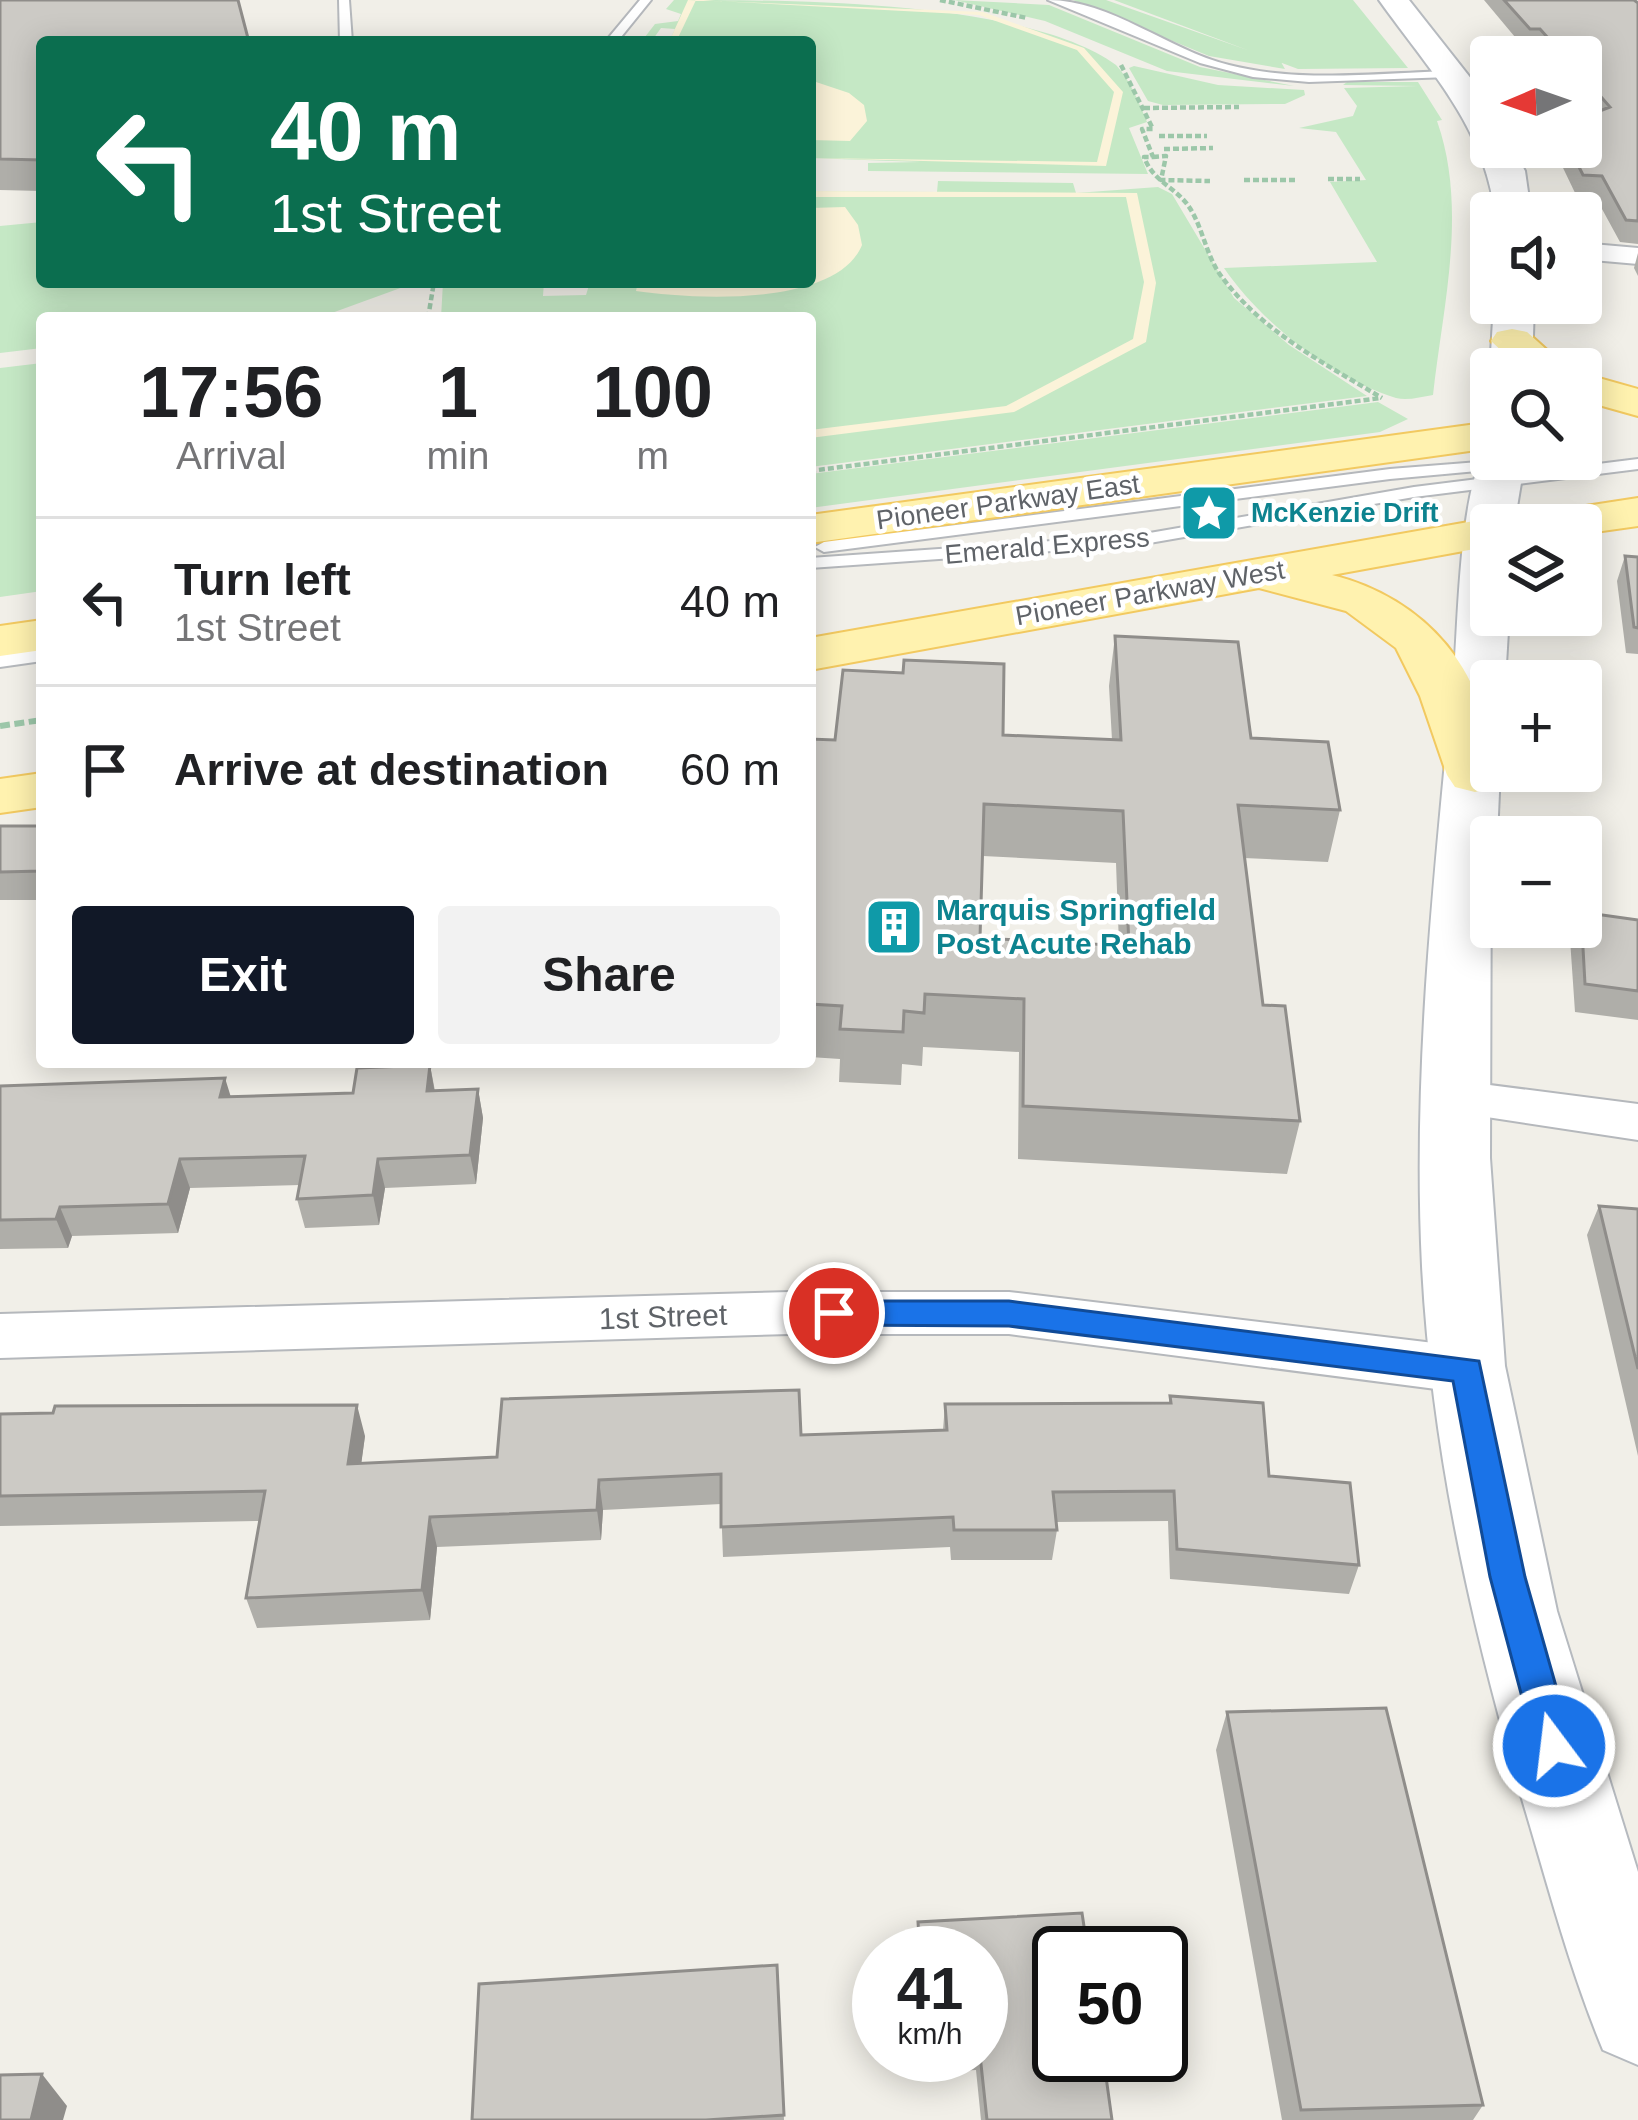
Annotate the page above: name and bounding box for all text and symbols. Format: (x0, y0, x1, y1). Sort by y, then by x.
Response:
north arrow (1470, 36, 1602, 168)
map controls (1470, 36, 1602, 948)
icon: left (72, 84, 228, 240)
text: 40 m (270, 84, 461, 178)
text: 1st Street (270, 183, 501, 243)
button: sound (1470, 192, 1602, 324)
button: search (1470, 348, 1602, 480)
text: 17:56 (139, 352, 323, 432)
text: 1 (438, 352, 478, 432)
text: 100 (593, 352, 713, 432)
text: Arrival (176, 434, 287, 477)
text: min (427, 434, 489, 477)
text: m (636, 434, 669, 477)
street label: Pioneer Parkway East (874, 469, 1142, 535)
place icon: McKenzie Drift (1178, 482, 1240, 544)
place label: McKenzie Drift (1251, 498, 1439, 528)
button: layers (1470, 504, 1602, 636)
street label: Emerald Express (943, 522, 1151, 570)
text: Turn left (174, 554, 351, 605)
street label: Pioneer Parkway West (1013, 554, 1287, 631)
icon: left (72, 569, 138, 635)
text: 40 m (680, 576, 780, 627)
text: 1st Street (174, 606, 341, 649)
button: + (1470, 660, 1602, 792)
icon: arrive (72, 737, 138, 803)
text: Arrive at destination (174, 744, 609, 795)
text: 60 m (680, 744, 780, 795)
button: − (1470, 816, 1602, 948)
place label: Marquis Springfield Post Acute Rehab (936, 893, 1216, 960)
building icon: Marquis Springfield Post Acute Rehab (863, 896, 925, 958)
button: Exit (72, 906, 414, 1044)
button: Share (438, 906, 780, 1044)
pin (783, 1262, 885, 1364)
icon: arrive (801, 1280, 867, 1346)
street label: 1st Street (598, 1298, 728, 1335)
position arrow (1491, 1683, 1617, 1809)
speed limit sign: 50 (1032, 1926, 1188, 2082)
text: 41 (897, 1955, 963, 2022)
text: km/h (897, 2017, 963, 2050)

